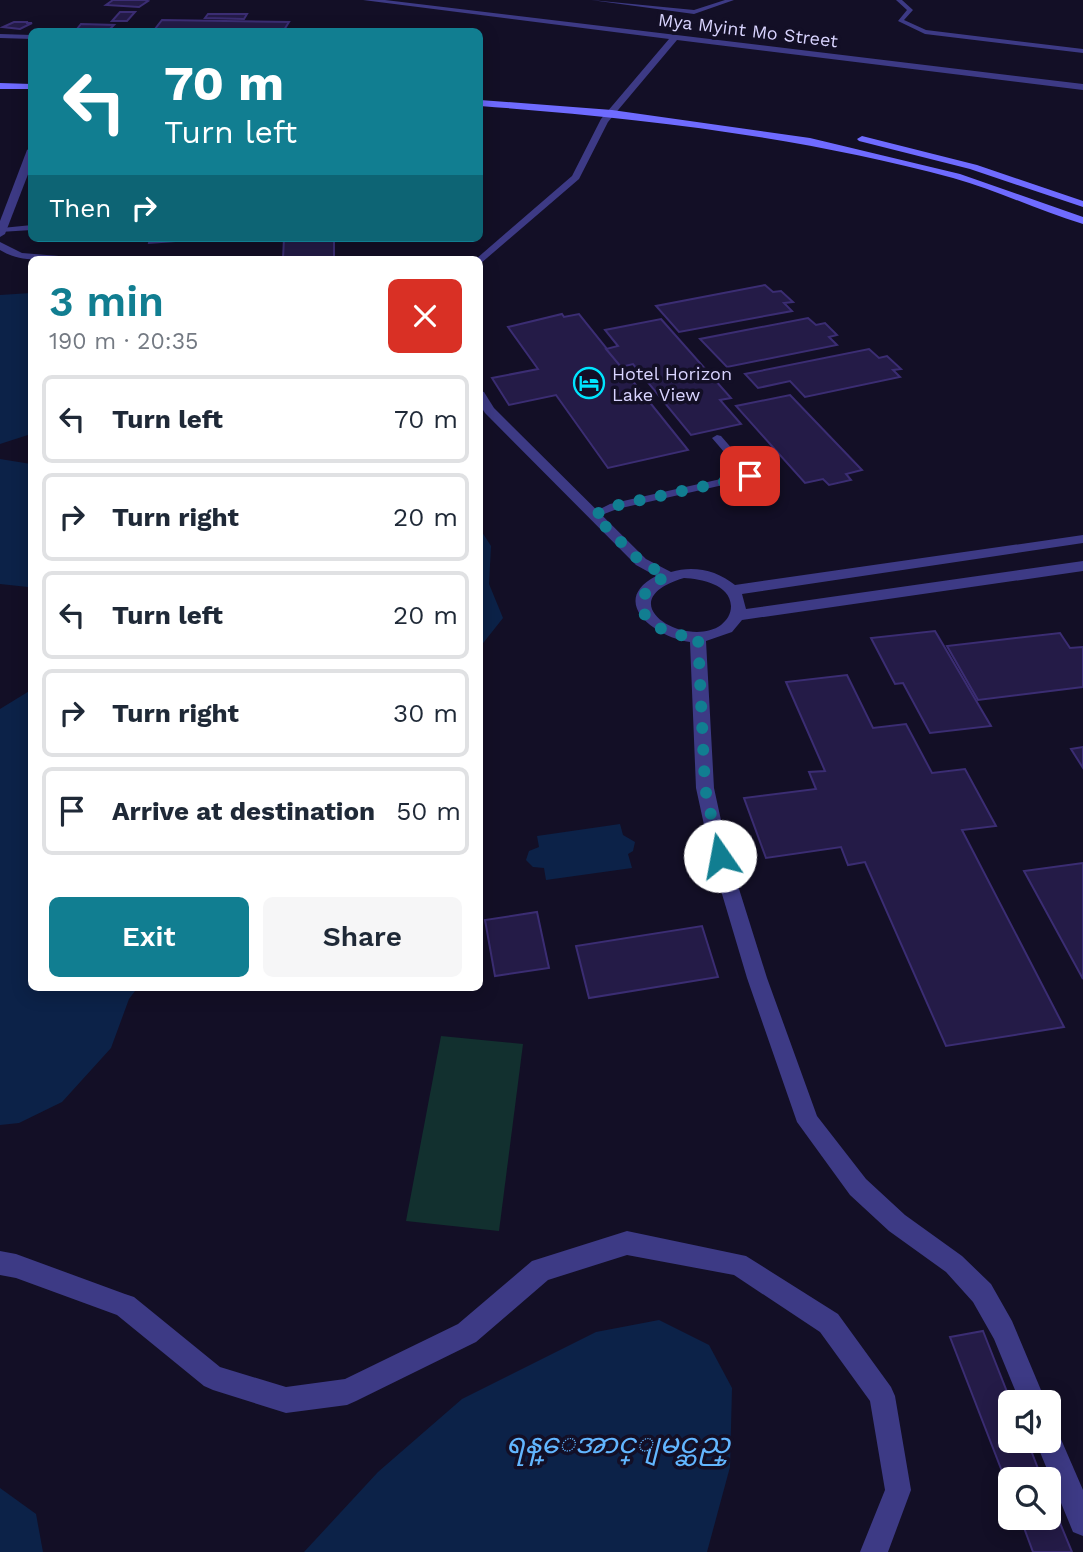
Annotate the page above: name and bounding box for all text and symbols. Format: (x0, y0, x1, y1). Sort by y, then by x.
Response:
street label: Mya Myint Mo Street (657, 9, 839, 51)
text: 70 m (164, 54, 284, 112)
icon: left (49, 56, 140, 147)
text: Turn left (164, 113, 297, 151)
icon: right (125, 189, 163, 227)
text: Then (49, 193, 111, 223)
text: 3 min (49, 277, 164, 326)
button: close (388, 279, 462, 353)
text: 190 m · 20:35 (49, 328, 198, 355)
place label: Hotel Horizon Lake View (612, 363, 732, 405)
hotel icon: Hotel Horizon Lake View (572, 366, 606, 400)
icon: left (53, 400, 91, 438)
text: Turn left (112, 404, 223, 434)
text: 70 m (394, 404, 458, 434)
pin (720, 446, 780, 506)
icon: arrive (731, 457, 769, 495)
icon: right (53, 498, 91, 536)
text: Turn right (112, 502, 239, 532)
text: 20 m (393, 502, 458, 532)
icon: left (53, 596, 91, 634)
text: Turn left (112, 600, 223, 630)
text: 20 m (393, 600, 458, 630)
icon: right (53, 694, 91, 732)
text: Turn right (112, 698, 239, 728)
text: 30 m (393, 698, 458, 728)
icon: arrive (53, 792, 91, 830)
text: Arrive at destination (112, 796, 375, 826)
text: 50 m (396, 796, 461, 826)
position arrow (683, 819, 757, 893)
button: Exit (49, 897, 249, 977)
button: Share (263, 897, 462, 977)
map controls (998, 1390, 1061, 1530)
button: sound (998, 1390, 1061, 1453)
water label: ရန္ေအာင္ျမင္ဆည္ (506, 1427, 731, 1467)
button: search (998, 1467, 1061, 1530)

